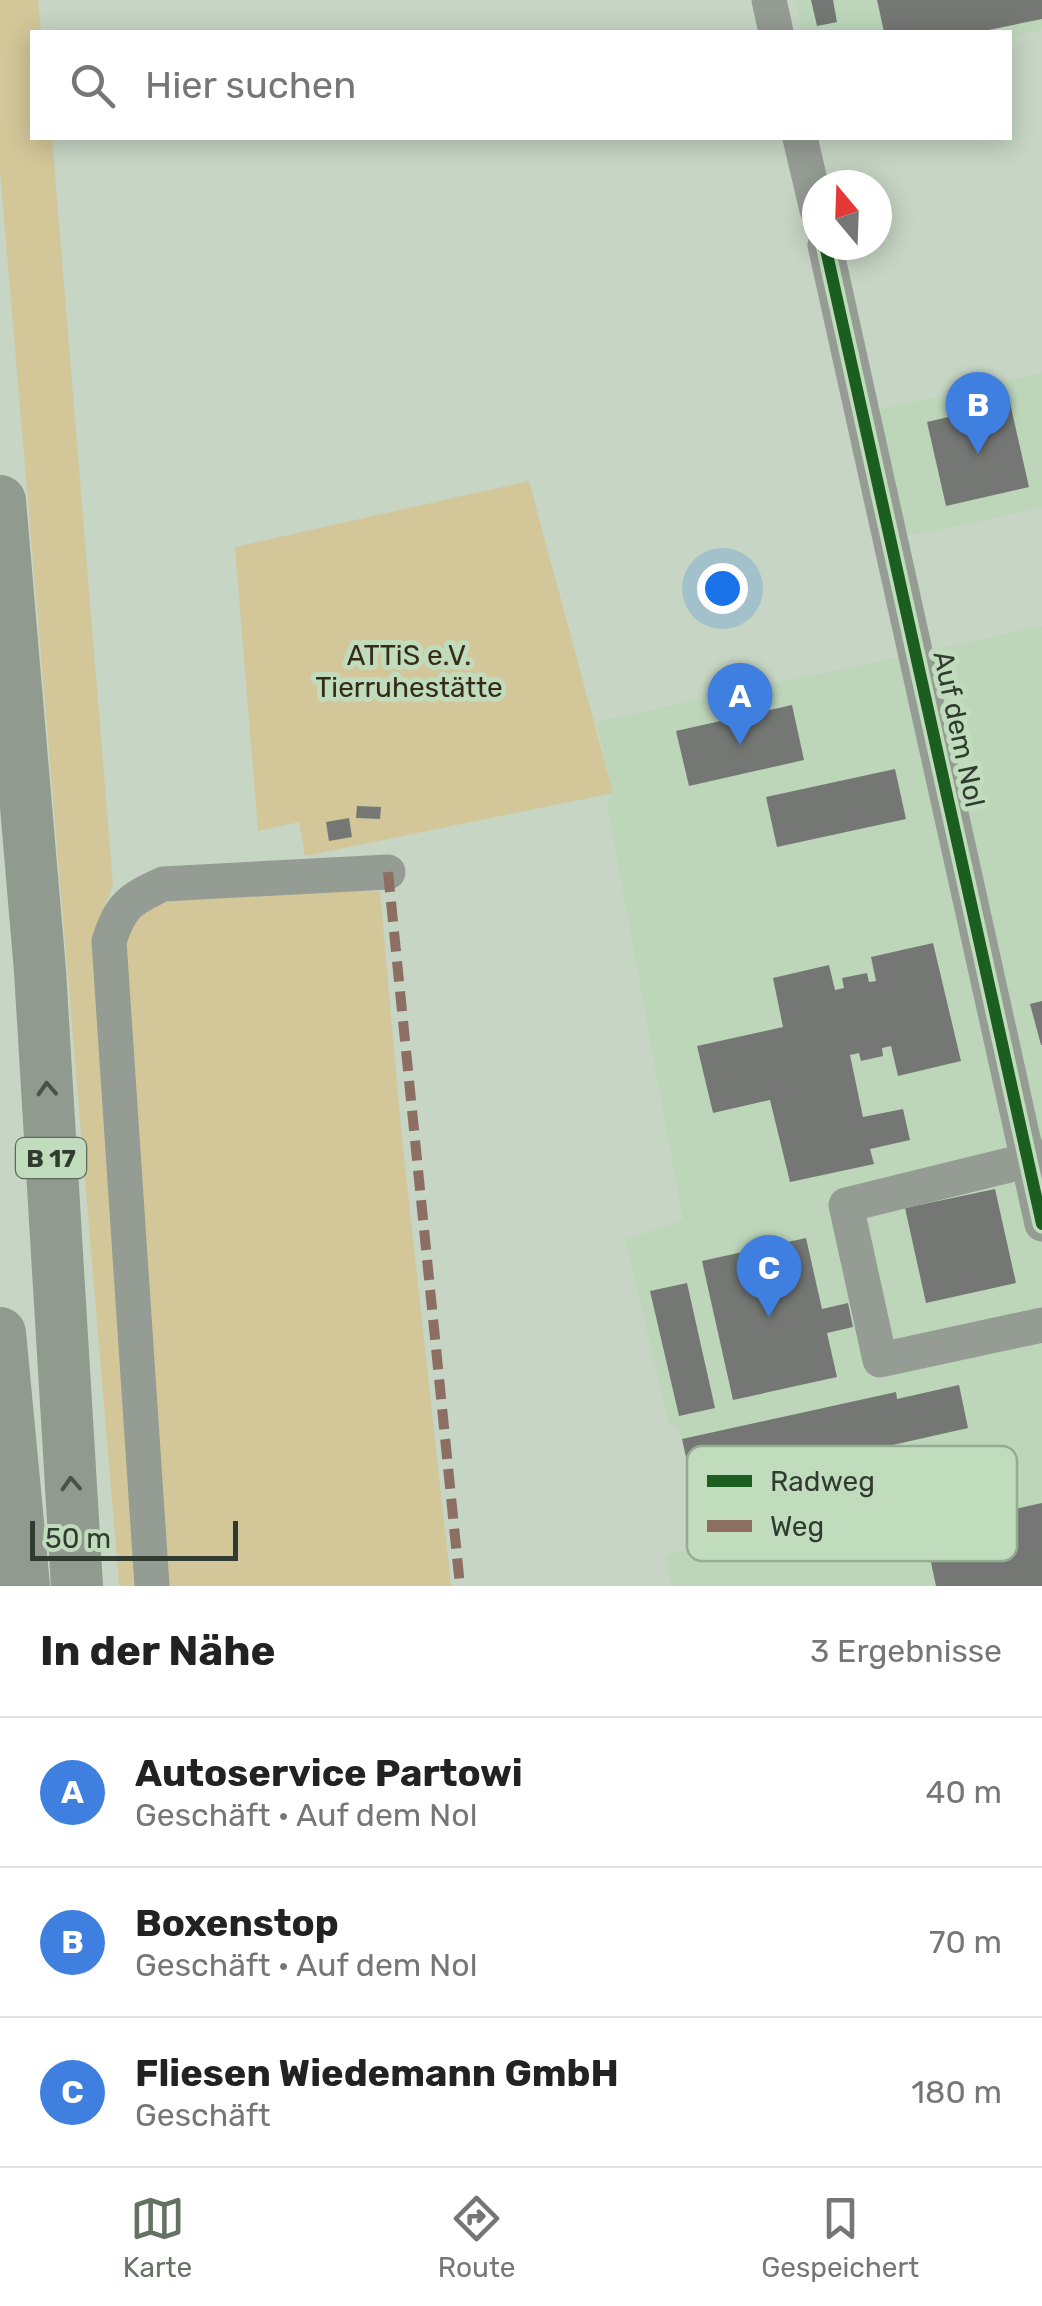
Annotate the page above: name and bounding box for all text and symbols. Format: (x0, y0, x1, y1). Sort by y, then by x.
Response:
search box (30, 30, 1012, 140)
icon: search (65, 58, 120, 113)
text: Hier suchen (145, 62, 356, 108)
north arrow (802, 170, 892, 260)
pin: B (946, 372, 1010, 454)
your location (697, 563, 748, 614)
park label: ATTiS e.V. Tierruhestätte (315, 639, 503, 704)
street label: Auf dem Nol (926, 648, 992, 810)
pin: A (708, 662, 772, 745)
one-way arrow (37, 1081, 58, 1097)
road number: B 17 (16, 1138, 86, 1178)
pin: C (736, 1234, 802, 1317)
legend (687, 1446, 1017, 1561)
text: Radweg (770, 1465, 875, 1498)
one-way arrow (61, 1475, 82, 1491)
text: Weg (770, 1510, 824, 1543)
scale bar (30, 1516, 238, 1560)
text: 50 m (45, 1522, 111, 1555)
text: In der Nähe (40, 1626, 275, 1676)
text: 3 Ergebnisse (810, 1632, 1002, 1670)
text: Autoservice Partowi (135, 1750, 523, 1796)
text: A (61, 1773, 84, 1811)
text: 40 m (926, 1773, 1002, 1811)
text: Geschäft · Auf dem Nol (135, 1796, 478, 1834)
text: Boxenstop (135, 1900, 339, 1946)
text: B (61, 1923, 84, 1961)
text: 70 m (929, 1923, 1002, 1961)
text: Geschäft · Auf dem Nol (135, 1946, 478, 1984)
text: Fliesen Wiedemann GmbH (135, 2050, 619, 2096)
text: C (61, 2073, 84, 2111)
text: 180 m (911, 2073, 1002, 2111)
text: Geschäft (135, 2096, 271, 2134)
tab: Karte (123, 2191, 192, 2284)
tab: Route (438, 2191, 516, 2284)
tab: Gespeichert (761, 2191, 919, 2284)

